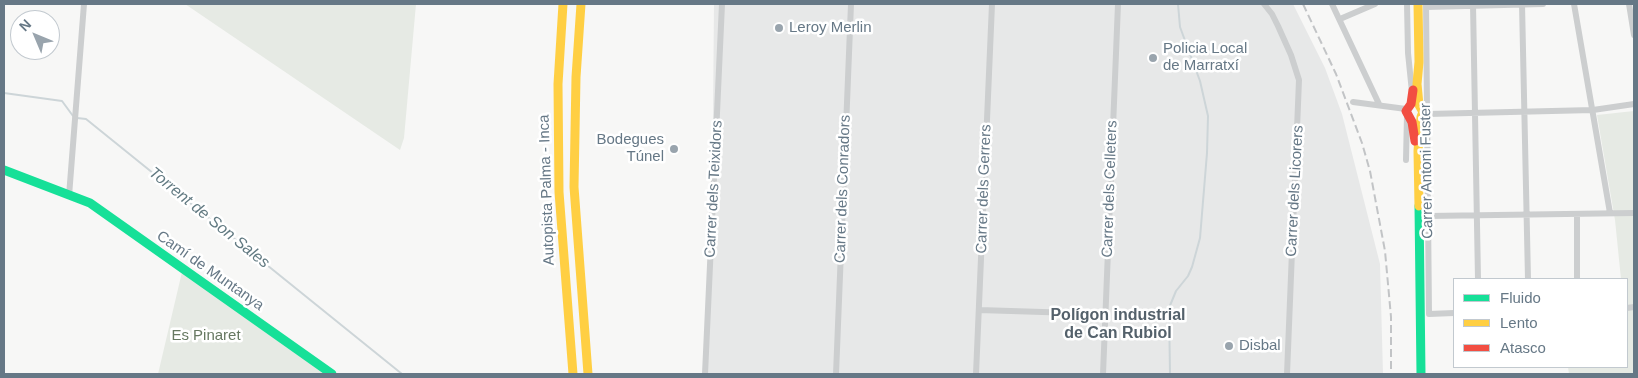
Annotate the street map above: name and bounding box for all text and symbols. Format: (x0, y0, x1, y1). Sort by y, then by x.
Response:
north arrow (10, 10, 60, 60)
text: N (16, 16, 34, 34)
place label: Leroy Merlin (789, 19, 872, 37)
marker: Leroy Merlin (773, 22, 785, 34)
place label: Policia Local de Marratxí (1163, 40, 1247, 75)
marker: Policia Local de Marratxí (1147, 52, 1159, 64)
street label: Carrer Antoni Fuster (1417, 103, 1437, 239)
street label: Autopista Palma - Inca (535, 114, 559, 266)
street label: Carrer dels Conradors (831, 115, 855, 263)
street label: Carrer dels Teixidors (701, 120, 727, 258)
street label: Carrer dels Celleters (1099, 120, 1121, 258)
street label: Carrer dels Gerrers (973, 124, 995, 254)
street label: Carrer dels Licorers (1283, 125, 1307, 257)
place label: Bodegues Túnel (596, 131, 664, 166)
marker: Bodegues Túnel (668, 143, 680, 155)
water label: Torrent de Son Sales (145, 163, 273, 273)
street label: Camí de Muntanya (153, 227, 267, 315)
legend (1453, 278, 1628, 368)
text: Fluido (1500, 289, 1541, 306)
district label: Polígon industrial de Can Rubiol (1050, 306, 1186, 344)
text: Lento (1500, 314, 1538, 331)
park label: Es Pinaret (171, 327, 241, 345)
place label: Disbal (1239, 337, 1281, 355)
text: Atasco (1500, 339, 1546, 356)
marker: Disbal (1223, 340, 1235, 352)

